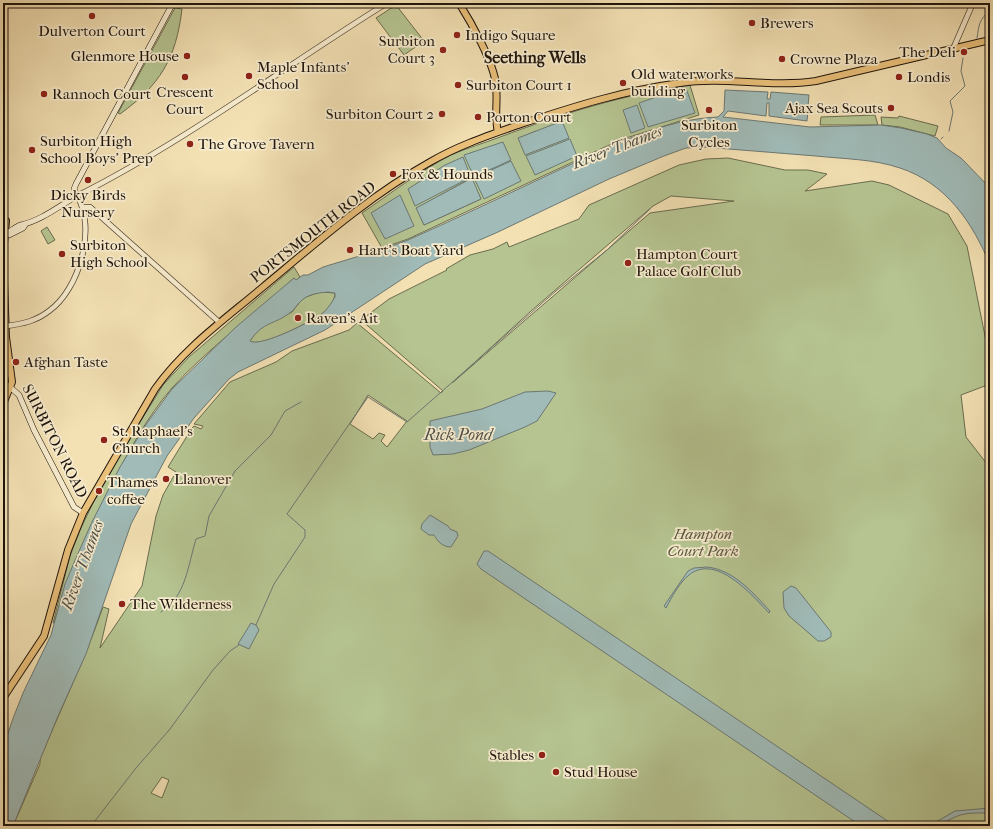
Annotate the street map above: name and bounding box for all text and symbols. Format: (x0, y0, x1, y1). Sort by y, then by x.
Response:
marker: Dulverton Court (87, 11, 97, 21)
place label: Brewers (760, 14, 814, 32)
marker: Brewers (747, 18, 757, 28)
place label: Dulverton Court (38, 22, 146, 40)
place label: Indigo Square (465, 26, 556, 44)
marker: Indigo Square (452, 30, 462, 40)
place label: Surbiton Court 3 (379, 32, 435, 67)
place label: The Deli (899, 43, 957, 61)
marker: Surbiton Court 3 (438, 45, 448, 55)
place label: Glenmore House (71, 47, 180, 65)
marker: The Deli (959, 47, 969, 57)
district label: Seething Wells (484, 48, 586, 68)
place label: Crowne Plaza (790, 50, 879, 68)
marker: Glenmore House (182, 51, 192, 61)
marker: Crowne Plaza (777, 54, 787, 64)
place label: Maple Infants' School (257, 58, 349, 93)
place label: Old waterworks building (630, 65, 734, 100)
place label: Londis (907, 68, 951, 86)
marker: Maple Infants' School (244, 71, 254, 81)
marker: Crescent Court (180, 72, 190, 82)
marker: Londis (894, 72, 904, 82)
place label: Surbiton Court 1 (466, 76, 572, 94)
marker: Old waterworks building (618, 78, 628, 88)
marker: Surbiton Court 1 (453, 80, 463, 90)
place label: Crescent Court (156, 83, 214, 118)
place label: Rannoch Court (52, 85, 152, 103)
marker: Rannoch Court (39, 89, 49, 99)
place label: Ajax Sea Scouts (784, 99, 883, 117)
marker: Ajax Sea Scouts (886, 103, 896, 113)
place label: Surbiton Court 2 (326, 105, 434, 123)
marker: Surbiton Cycles (704, 105, 714, 115)
place label: Porton Court (486, 108, 572, 126)
marker: Surbiton Court 2 (437, 109, 447, 119)
marker: Porton Court (473, 112, 483, 122)
place label: Surbiton Cycles (681, 116, 737, 151)
water label: River Thames (568, 121, 666, 173)
place label: Surbiton High School Boys' Prep (40, 132, 153, 167)
place label: The Grove Tavern (198, 135, 315, 153)
marker: The Grove Tavern (185, 139, 195, 149)
marker: Surbiton High School Boys' Prep (27, 145, 37, 155)
place label: Fox & Hounds (401, 165, 493, 183)
marker: Fox & Hounds (388, 169, 398, 179)
marker: Dicky Birds Nursery (83, 175, 93, 185)
street label: PORTSMOUTH ROAD (247, 177, 379, 287)
place label: Dicky Birds Nursery (50, 186, 126, 221)
place label: Surbiton High School (70, 236, 148, 271)
place label: Hart's Boat Yard (358, 241, 464, 259)
marker: Hart's Boat Yard (345, 245, 355, 255)
place label: Hampton Court Palace Golf Club (636, 245, 741, 280)
marker: Surbiton High School (57, 249, 67, 259)
marker: Hampton Court Palace Golf Club (623, 258, 633, 268)
place label: Raven's Ait (306, 309, 379, 327)
marker: Raven's Ait (293, 313, 303, 323)
place label: Afghan Taste (23, 353, 109, 371)
marker: Afghan Taste (11, 357, 21, 367)
street label: SURBITON ROAD (19, 381, 91, 501)
place label: St. Raphael's Church (112, 422, 193, 457)
water label: Rick Pond (423, 425, 494, 444)
marker: St. Raphael's Church (99, 435, 109, 445)
place label: Llanover (174, 470, 232, 488)
place label: Thames coffee (107, 473, 159, 508)
marker: Llanover (161, 474, 171, 484)
marker: Thames coffee (94, 486, 104, 496)
water label: River Thames (57, 516, 107, 614)
park label: Hampton Court Park (667, 525, 739, 560)
place label: The Wilderness (130, 595, 232, 613)
marker: The Wilderness (117, 599, 127, 609)
place label: Stables (489, 746, 534, 764)
marker: Stables (537, 750, 547, 760)
place label: Stud House (564, 763, 638, 781)
marker: Stud House (551, 767, 561, 777)

